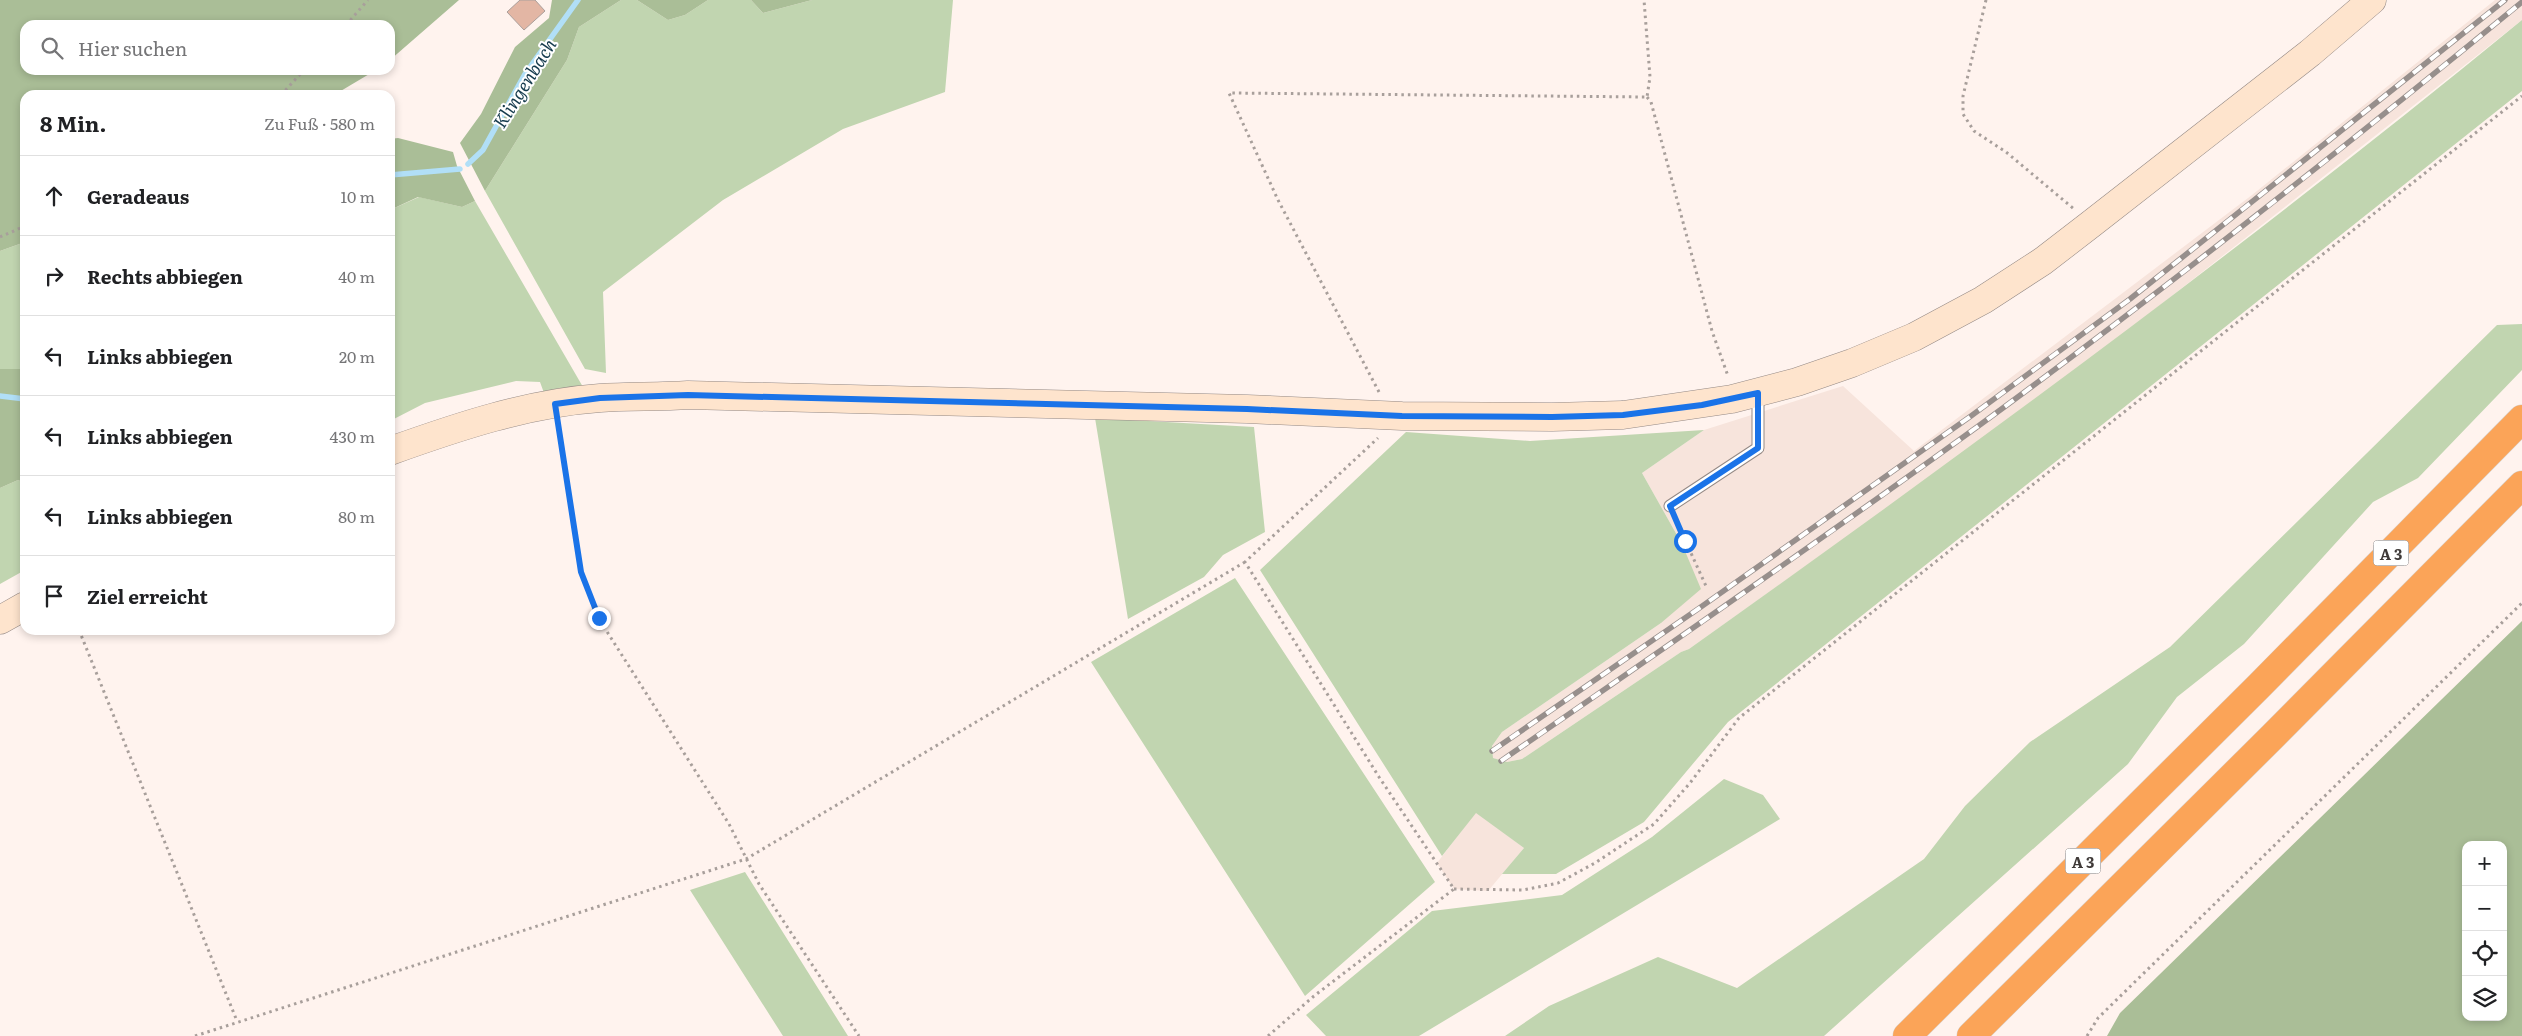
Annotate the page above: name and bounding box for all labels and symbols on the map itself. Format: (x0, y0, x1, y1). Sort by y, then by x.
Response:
water label: Klingenbach (486, 33, 562, 133)
route start (1674, 530, 1697, 553)
road number: A 3 (2374, 540, 2408, 566)
route end (588, 607, 611, 630)
road number: A 3 (2066, 848, 2100, 874)

